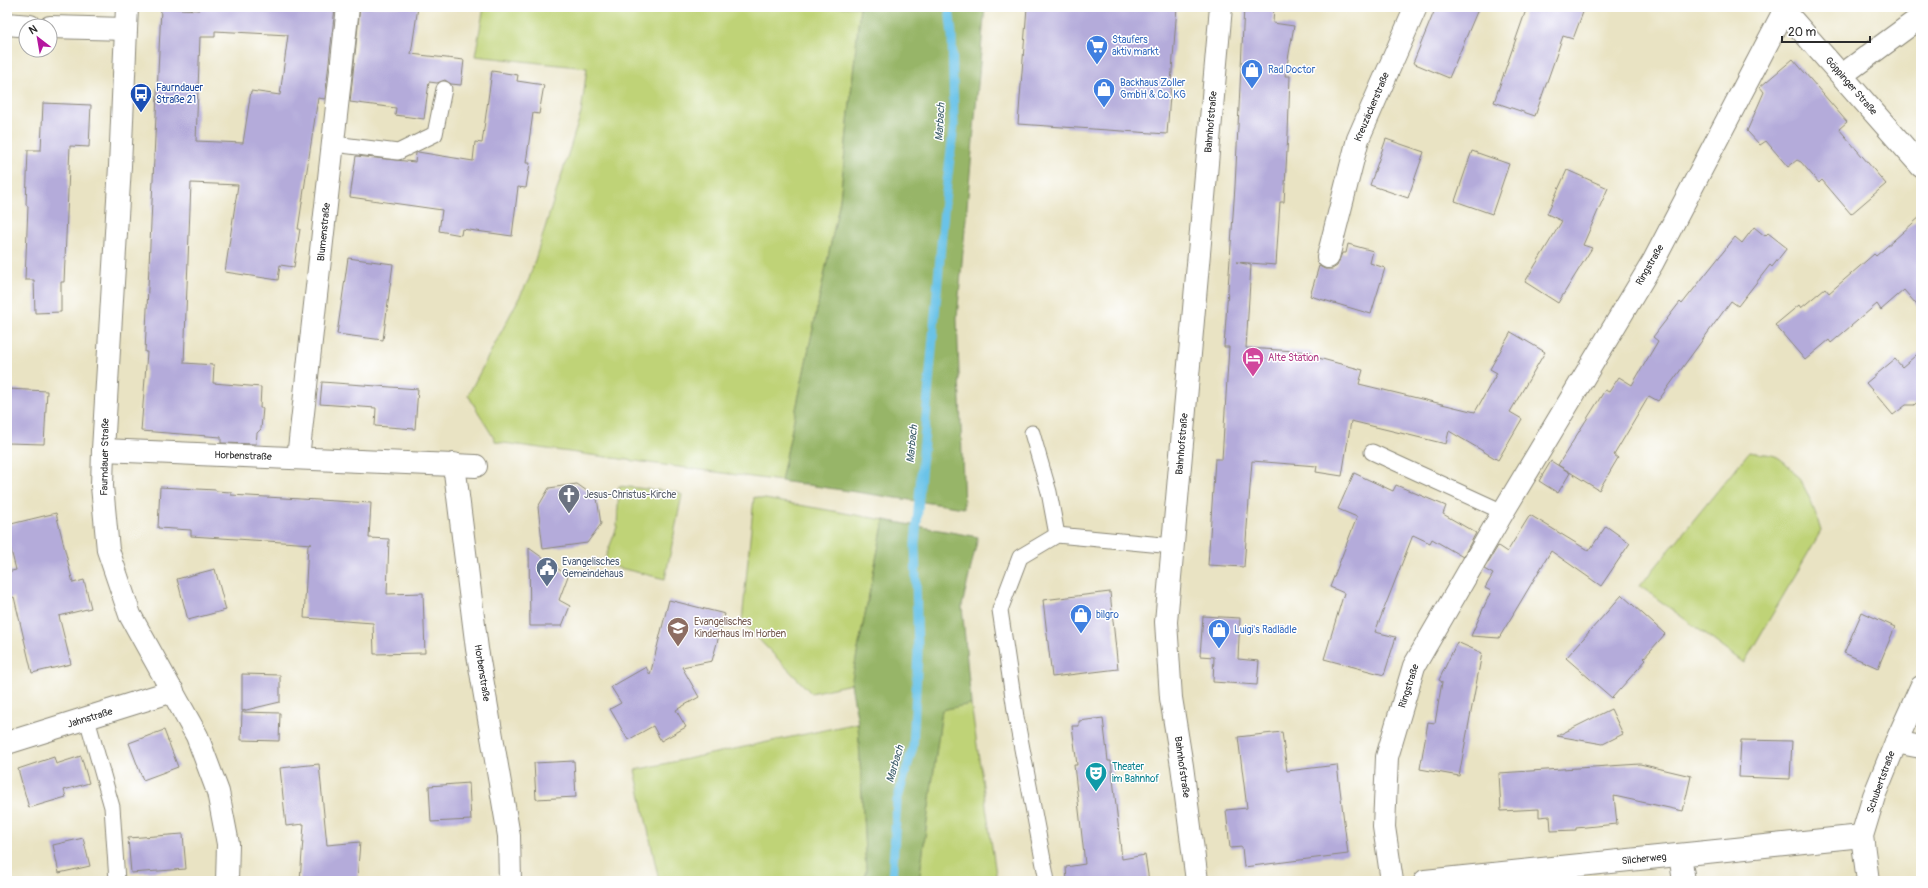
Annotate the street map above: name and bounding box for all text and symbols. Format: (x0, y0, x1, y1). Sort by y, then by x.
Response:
north arrow (18, 18, 58, 58)
scale bar (1782, 18, 1870, 44)
text: N (27, 22, 40, 37)
text: 20 m (1788, 25, 1817, 40)
supermarket icon: Staufers aktiv markt (1084, 33, 1110, 66)
place label: Staufers aktiv markt (1112, 34, 1160, 58)
street label: Göppinger Straße (1823, 54, 1880, 118)
shop icon: Rad Doctor (1239, 57, 1265, 90)
place label: Rad Doctor (1268, 64, 1316, 76)
street label: Kreuzäckerstraße (1352, 70, 1392, 143)
shop icon: Backhaus Zoller GmbH & Co. KG (1091, 76, 1117, 109)
place label: Backhaus Zoller GmbH & Co. KG (1120, 77, 1186, 101)
bus stop icon: Faurndauer Straße 21 (128, 81, 154, 114)
place label: Faurndauer Straße 21 (156, 82, 203, 106)
street label: Bahnhofstraße (1202, 91, 1220, 153)
water label: Marbach (933, 102, 948, 141)
street label: Blumenstraße (315, 202, 333, 262)
street label: Ringstraße (1633, 242, 1667, 288)
hotel icon: Alte Station (1240, 345, 1266, 378)
place label: Alte Station (1268, 352, 1319, 364)
street label: Bahnhofstraße (1173, 413, 1191, 475)
street label: Faurndauer Straße (98, 418, 112, 496)
water label: Marbach (904, 424, 920, 464)
street label: Horbenstraße (214, 449, 272, 463)
church icon: Jesus-Christus-Kirche (556, 482, 582, 515)
place label: Jesus-Christus-Kirche (584, 489, 676, 501)
public building icon: Evangelisches Gemeindehaus (534, 555, 560, 588)
place label: Evangelisches Gemeindehaus (562, 556, 624, 580)
shop icon: bilgro (1068, 602, 1094, 635)
place label: bilgro (1096, 609, 1119, 621)
school or university icon: Evangelisches Kinderhaus Im Horben (665, 615, 691, 648)
place label: Evangelisches Kinderhaus Im Horben (694, 616, 786, 640)
shop icon: Luigi's Radlädle (1206, 617, 1232, 650)
place label: Luigi's Radlädle (1234, 624, 1297, 636)
street label: Horbenstraße (472, 644, 492, 702)
street label: Ringstraße (1396, 663, 1422, 709)
street label: Jahnstraße (66, 705, 114, 731)
street label: Bahnhofstraße (1172, 736, 1192, 799)
water label: Marbach (883, 743, 907, 784)
street label: Schubertstraße (1864, 749, 1898, 815)
theatre icon: Theater im Bahnhof (1083, 760, 1109, 793)
place label: Theater im Bahnhof (1112, 761, 1159, 785)
street label: Silcherweg (1621, 851, 1667, 867)

